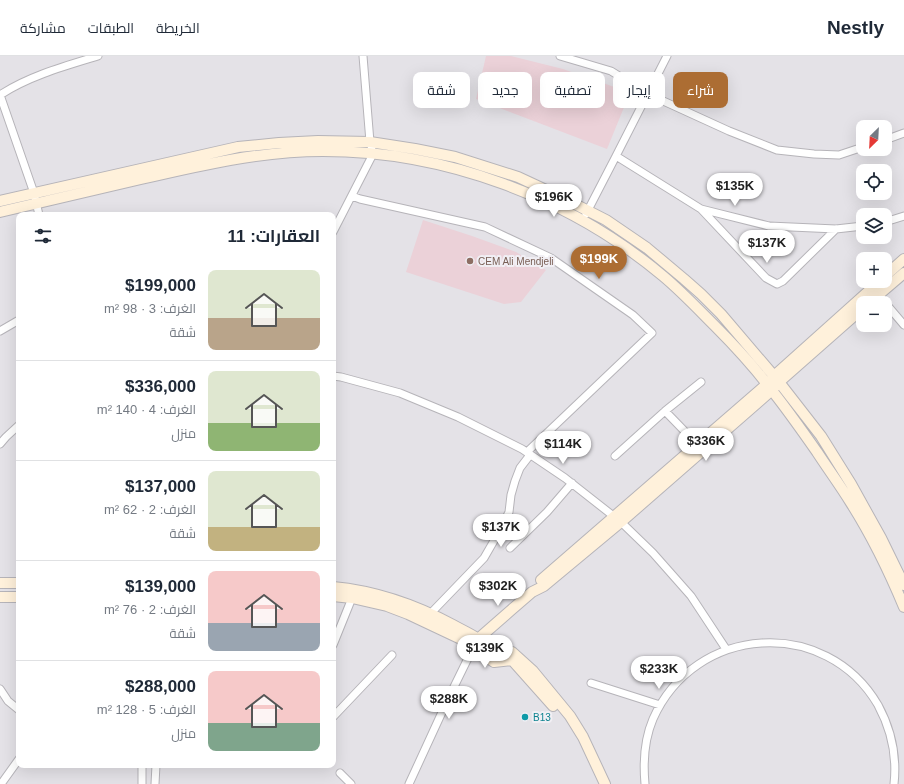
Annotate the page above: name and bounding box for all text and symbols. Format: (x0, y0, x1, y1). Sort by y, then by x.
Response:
text: Nestly (827, 17, 884, 38)
text: مشاركة (20, 20, 66, 36)
text: الطبقات (88, 20, 134, 36)
text: الخريطة (156, 20, 200, 36)
chip: شقة (413, 72, 470, 108)
chip: جديد (478, 72, 532, 108)
chip: تصفية (540, 72, 605, 108)
chip: إيجار (613, 72, 665, 108)
chip: شراء (673, 72, 728, 108)
north arrow (856, 120, 892, 156)
map controls (856, 120, 892, 332)
button: locate (856, 164, 892, 200)
pin: $135K (707, 173, 763, 207)
text: $135K (716, 178, 754, 193)
pin: $196K (526, 184, 582, 218)
text: $196K (535, 189, 573, 204)
button: layers (856, 208, 892, 244)
icon: filters (32, 225, 54, 247)
text: العقارات: 11 (227, 227, 320, 246)
pin: $137K (739, 230, 795, 264)
text: $137K (748, 235, 786, 250)
pin: $199K (571, 246, 627, 280)
text: $199K (580, 251, 618, 266)
button: + (856, 252, 892, 288)
marker: CEM Ali Mendjeli (465, 256, 475, 266)
place label: CEM Ali Mendjeli (478, 256, 554, 267)
text: $199,000 (125, 276, 196, 295)
icon: home (240, 286, 288, 334)
button: − (856, 296, 892, 332)
text: الغرف: 3 · 98 m² (104, 301, 196, 316)
text: شقة (169, 325, 196, 340)
text: $336,000 (125, 377, 196, 396)
icon: home (240, 387, 288, 435)
text: الغرف: 4 · 140 m² (97, 402, 196, 417)
text: منزل (171, 426, 196, 441)
pin: $336K (678, 428, 734, 462)
pin: $114K (535, 431, 591, 465)
text: $336K (687, 433, 725, 448)
text: $114K (544, 436, 582, 451)
text: $137,000 (125, 477, 196, 496)
icon: home (240, 487, 288, 535)
text: الغرف: 2 · 62 m² (104, 502, 196, 517)
pin: $137K (473, 514, 529, 548)
text: $137K (482, 519, 520, 534)
text: شقة (169, 526, 196, 541)
pin: $302K (470, 573, 526, 607)
text: $139,000 (125, 577, 196, 596)
text: $302K (479, 578, 517, 593)
icon: home (240, 587, 288, 635)
text: الغرف: 2 · 76 m² (104, 602, 196, 617)
text: شقة (169, 626, 196, 641)
pin: $139K (457, 635, 513, 669)
text: $139K (466, 640, 504, 655)
pin: $233K (631, 656, 687, 690)
text: $233K (640, 661, 678, 676)
text: $288,000 (125, 677, 196, 696)
pin: $288K (421, 686, 477, 720)
icon: home (240, 687, 288, 735)
text: $288K (430, 691, 468, 706)
text: الغرف: 5 · 128 m² (97, 702, 196, 717)
marker: B13 (520, 712, 530, 722)
place label: B13 (533, 712, 551, 723)
text: منزل (171, 726, 196, 741)

